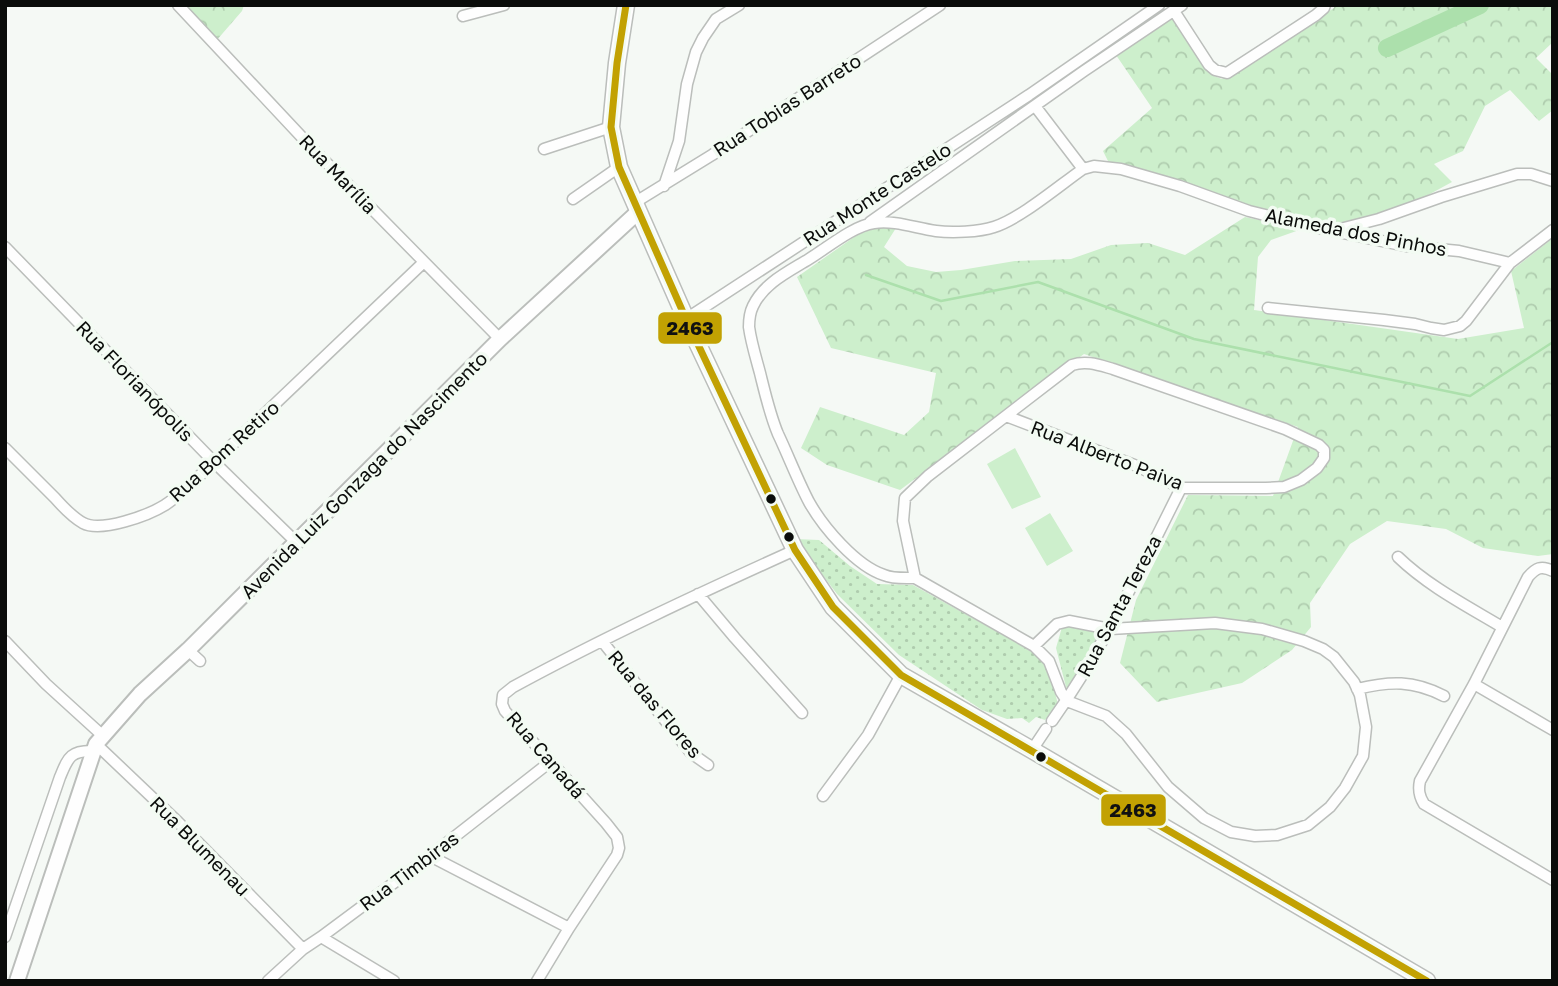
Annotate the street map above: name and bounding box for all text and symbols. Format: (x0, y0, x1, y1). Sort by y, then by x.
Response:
street label: Rua Tobias Barreto (709, 48, 865, 161)
street label: Rua Marília (295, 129, 382, 218)
street label: Rua Monte Castelo (798, 137, 955, 250)
street label: Alameda dos Pinhos (1263, 203, 1449, 260)
line badge: 2463 (657, 311, 723, 345)
street label: Rua Florianópolis (72, 316, 199, 446)
text: 2463 (666, 316, 714, 339)
street label: Avenida Luiz Gonzaga do Nascimento (236, 347, 492, 603)
street label: Rua Bom Retiro (164, 395, 283, 506)
street label: Rua Alberto Paiva (1028, 415, 1186, 494)
unlabelled marker (764, 492, 778, 506)
unlabelled marker (782, 530, 796, 544)
street label: Rua Santa Tereza (1072, 531, 1166, 680)
street label: Rua das Flores (604, 645, 707, 762)
street label: Rua Canadá (502, 706, 590, 803)
unlabelled marker (1034, 750, 1048, 764)
street label: Rua Blumenau (146, 791, 255, 900)
line badge: 2463 (1100, 793, 1167, 827)
text: 2463 (1109, 798, 1157, 821)
street label: Rua Timbiras (355, 826, 463, 915)

